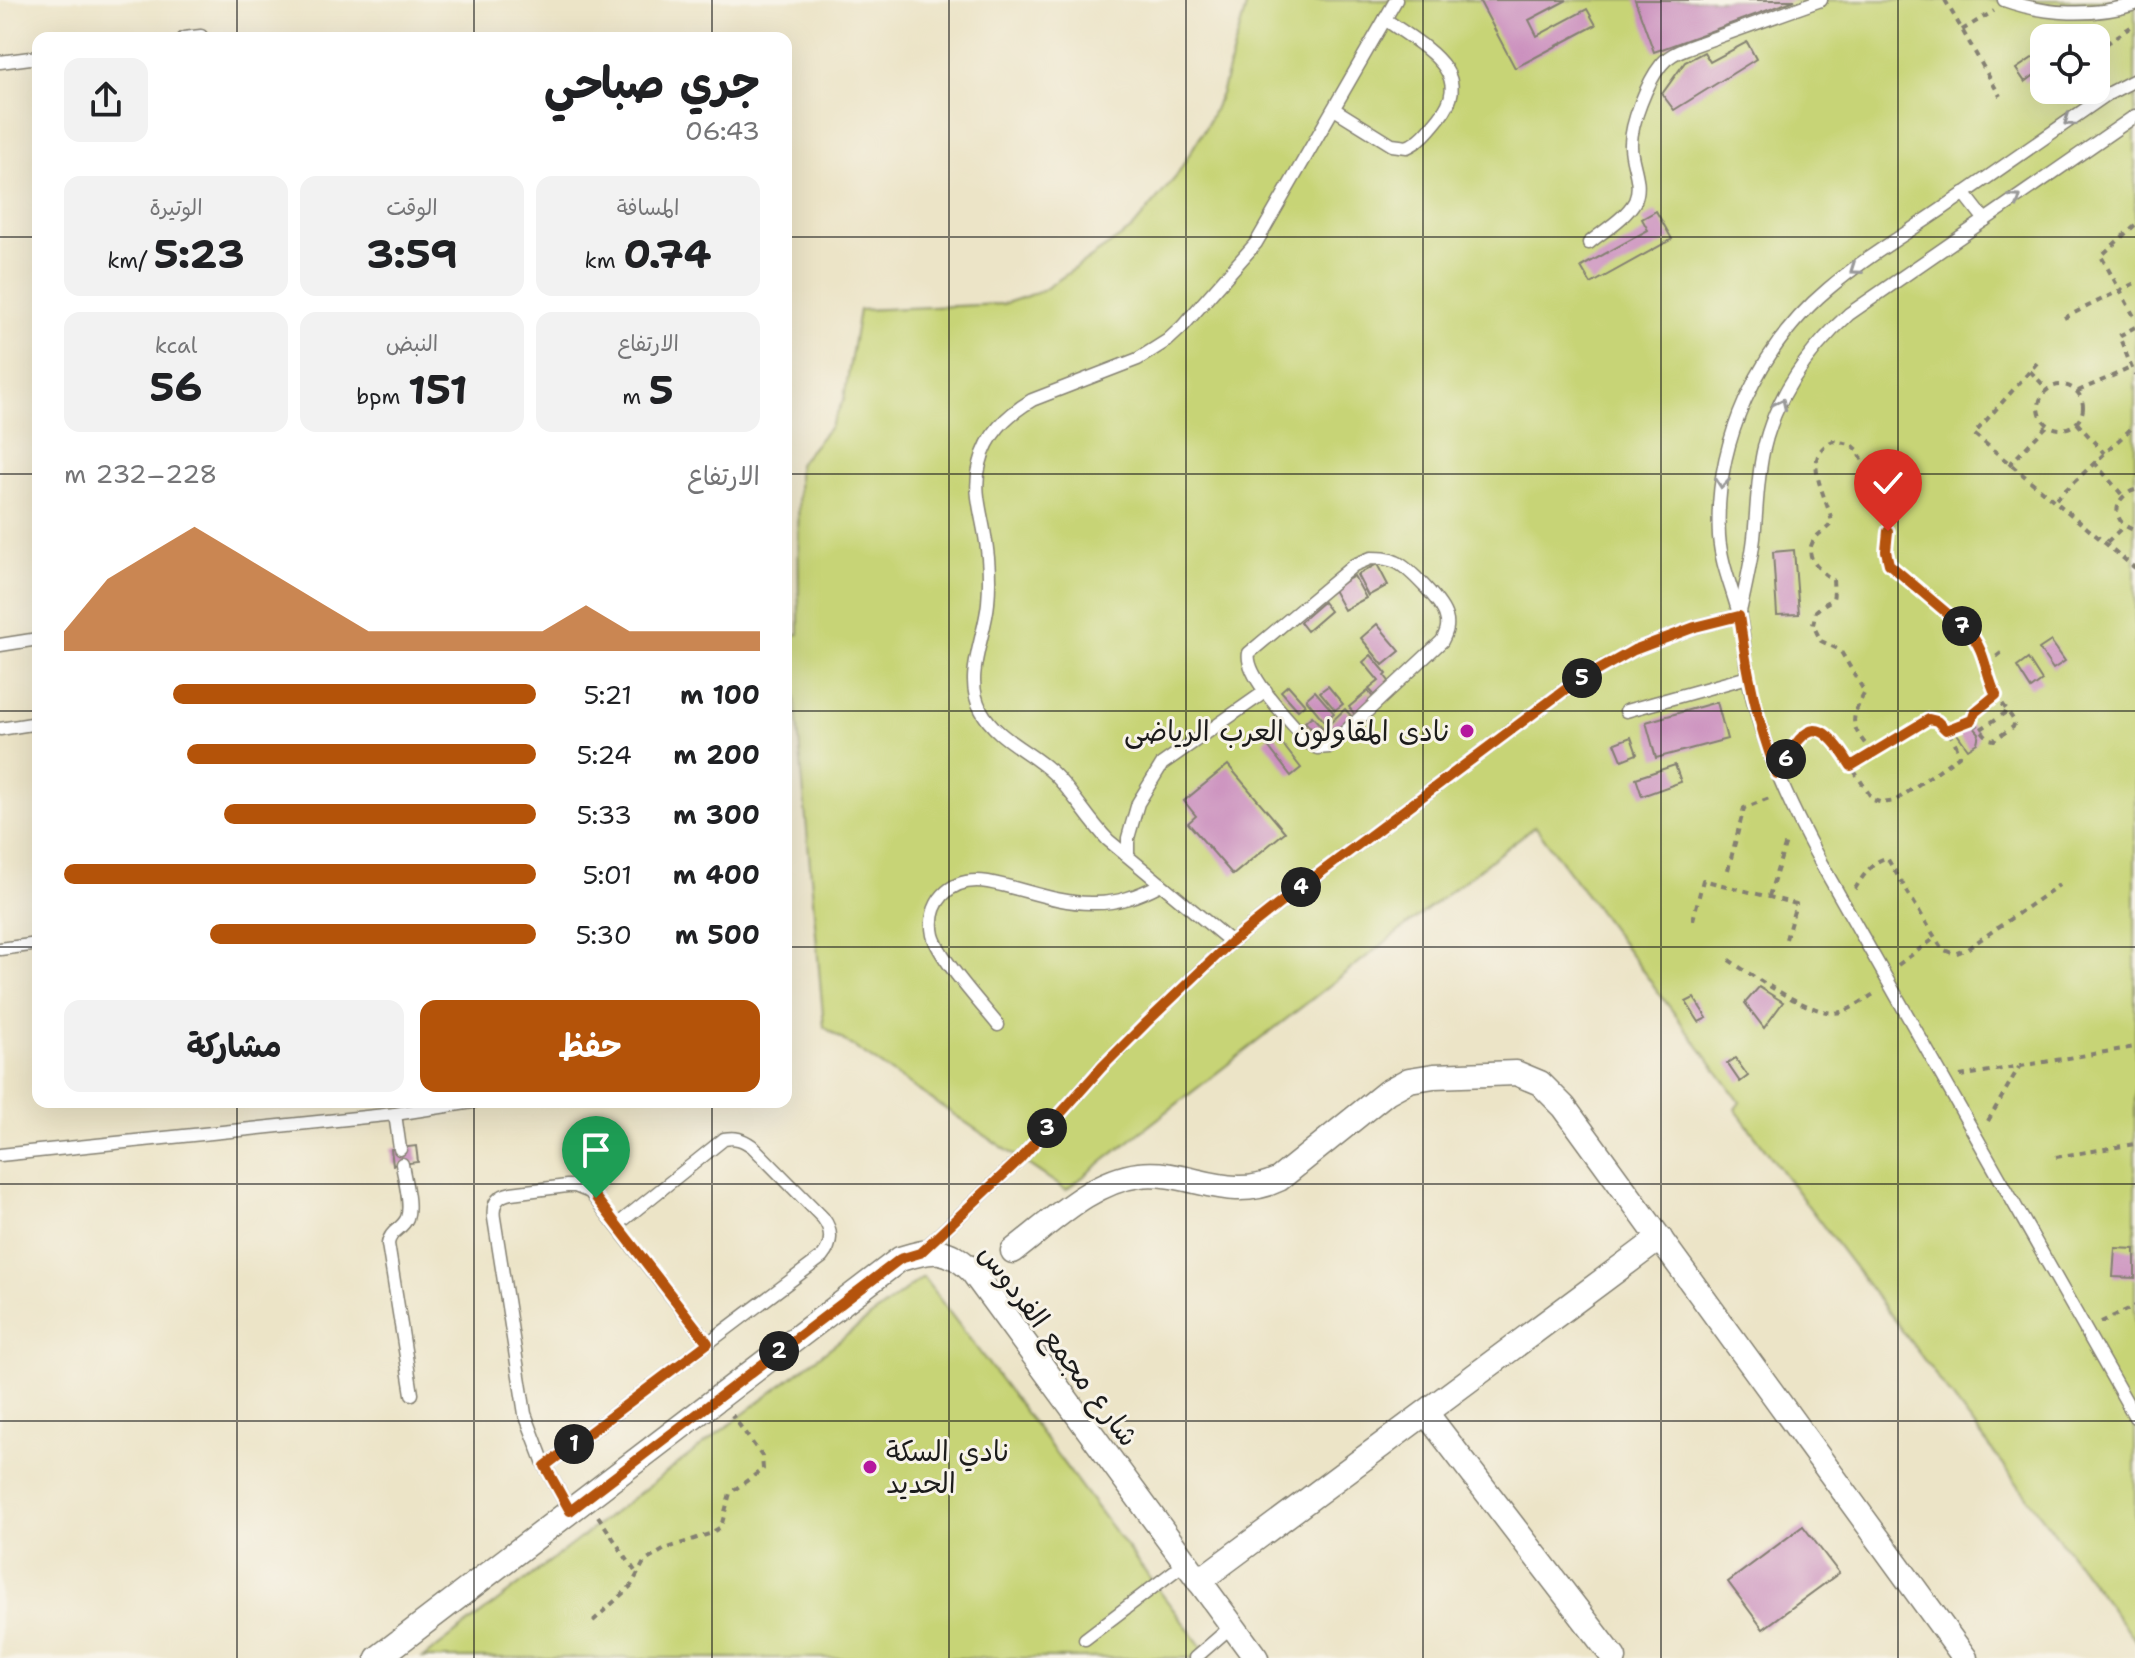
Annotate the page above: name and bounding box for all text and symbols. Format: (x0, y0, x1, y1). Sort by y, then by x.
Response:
map controls (2030, 24, 2110, 104)
button: locate (2030, 24, 2110, 104)
text: جري صباحي (544, 53, 760, 112)
button: share (64, 58, 148, 142)
one-way arrow (2063, 111, 2077, 126)
text: 06:43 (685, 113, 760, 148)
text: الوتيرة (149, 193, 203, 222)
text: الوقت (386, 193, 438, 222)
text: المسافة (617, 193, 679, 222)
one-way arrow (2007, 194, 2021, 209)
text: 5:23 (154, 227, 245, 281)
text: 3:59 (366, 227, 458, 281)
text: 0.74 (623, 227, 711, 281)
text: /km (107, 246, 154, 275)
text: km (585, 246, 623, 275)
one-way arrow (1849, 259, 1863, 274)
text: النبض (386, 329, 438, 358)
text: الارتفاع (617, 329, 679, 358)
text: kcal (155, 331, 197, 360)
text: 56 (149, 360, 203, 414)
text: 151 (408, 363, 468, 417)
text: 5 (649, 363, 674, 417)
text: bpm (356, 382, 408, 411)
text: m (622, 382, 649, 411)
one-way arrow (1771, 397, 1787, 412)
pin (1854, 449, 1922, 531)
text: 228–232 m (64, 456, 218, 491)
text: الارتفاع (687, 458, 760, 493)
icon: check (1866, 461, 1910, 505)
one-way arrow (1714, 477, 1731, 490)
pin: 7 (1942, 606, 1982, 646)
text: 7 (1954, 611, 1970, 640)
pin: 5 (1562, 658, 1602, 698)
text: 5 (1575, 663, 1589, 692)
text: 5:21 (583, 677, 632, 712)
text: 100 m (680, 677, 760, 712)
place label: نادى المقاولون العرب الرياضى (1124, 712, 1451, 750)
marker: نادى المقاولون العرب الرياضى (1458, 722, 1476, 740)
text: 5:24 (577, 737, 632, 772)
text: 200 m (673, 737, 760, 772)
pin: 6 (1766, 739, 1806, 779)
text: 6 (1778, 744, 1794, 773)
text: 5:33 (576, 797, 632, 832)
text: 300 m (673, 797, 760, 832)
text: 5:01 (583, 857, 632, 892)
text: 400 m (673, 857, 760, 892)
pin: 4 (1281, 867, 1321, 907)
text: 4 (1293, 872, 1309, 901)
text: 5:30 (575, 917, 632, 952)
text: 500 m (675, 917, 760, 952)
button: مشاركة (64, 1000, 404, 1092)
button: حفظ (420, 1000, 760, 1092)
pin: 3 (1027, 1108, 1067, 1148)
text: 3 (1039, 1113, 1055, 1142)
pin (562, 1116, 630, 1198)
icon: arrive (574, 1128, 618, 1172)
street label: شارع مجمع الفردوس (969, 1236, 1148, 1455)
pin: 2 (759, 1331, 799, 1371)
text: 2 (771, 1336, 787, 1365)
pin: 1 (554, 1424, 594, 1464)
text: 1 (569, 1429, 579, 1458)
place label: نادي السكة الحديد (886, 1432, 1009, 1502)
marker: نادي السكة الحديد (861, 1458, 879, 1476)

